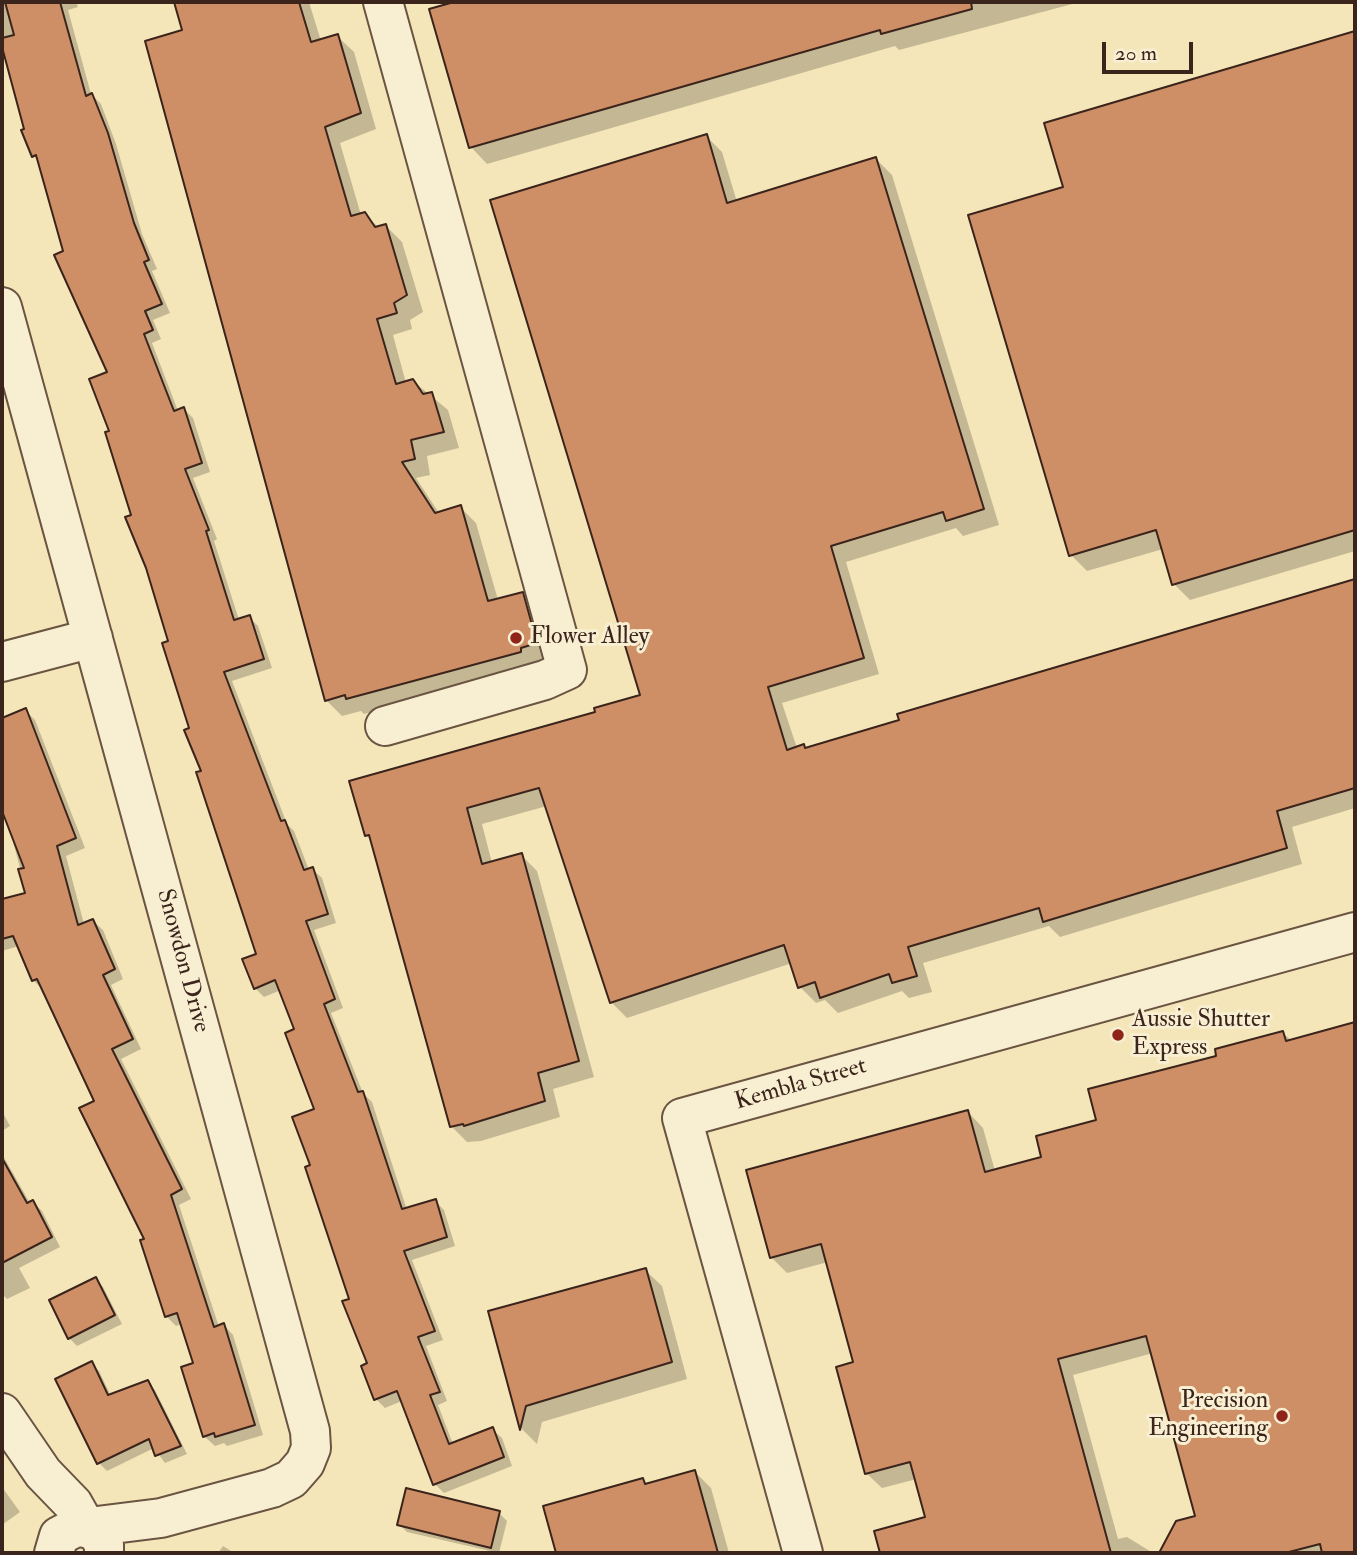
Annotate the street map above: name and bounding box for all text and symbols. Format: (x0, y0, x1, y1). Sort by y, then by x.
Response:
scale bar (1105, 28, 1196, 72)
text: 20 m (1115, 40, 1157, 67)
place label: Flower Alley (530, 624, 649, 652)
marker: Flower Alley (508, 630, 524, 646)
street label: Snowdon Drive (149, 886, 215, 1036)
place label: Aussie Shutter Express (1132, 1007, 1270, 1063)
marker: Aussie Shutter Express (1110, 1027, 1126, 1043)
street label: Kembla Street (732, 1052, 870, 1118)
place label: Precision Engineering (1148, 1388, 1268, 1444)
marker: Precision Engineering (1274, 1408, 1290, 1424)

